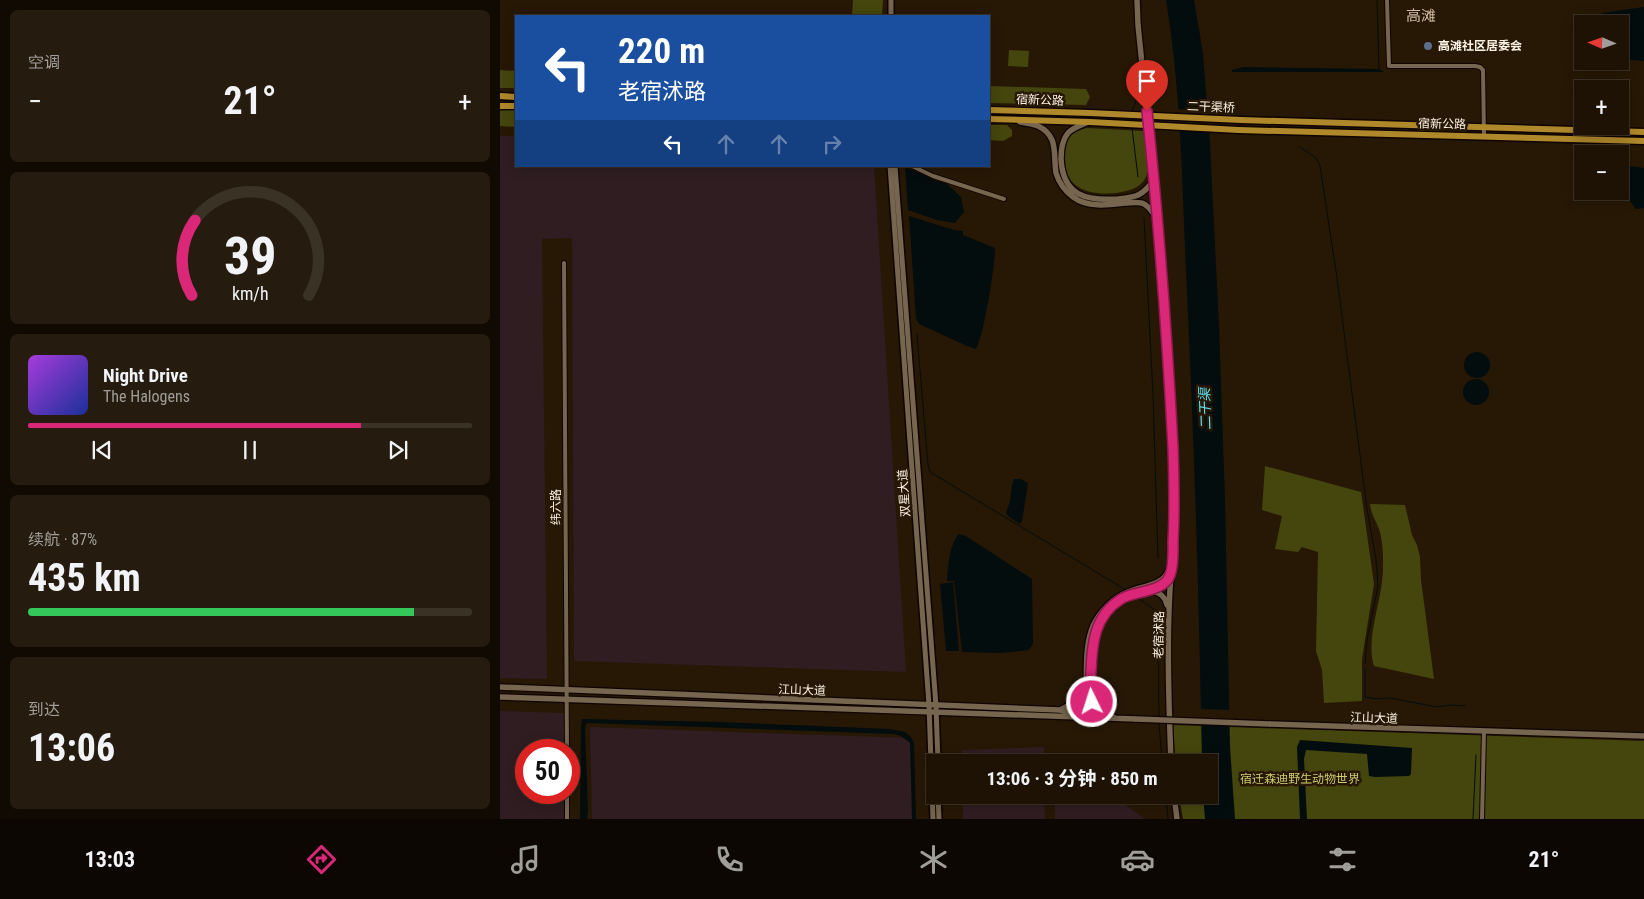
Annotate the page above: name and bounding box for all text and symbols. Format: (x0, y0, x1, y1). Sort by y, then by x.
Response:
district label: 高滩 (1406, 7, 1436, 25)
north arrow (1574, 15, 1629, 70)
map controls (1574, 15, 1629, 200)
text: 220 m (618, 31, 705, 72)
icon: left (535, 35, 600, 100)
place label: 高滩社区居委会 (1438, 39, 1522, 53)
marker: 高滩社区居委会 (1422, 40, 1434, 52)
text: 空调 (28, 53, 60, 72)
pin (1126, 60, 1168, 111)
icon: arrive (1133, 67, 1161, 95)
text: 21° (223, 79, 277, 123)
text: 老宿沭路 (618, 79, 706, 104)
button: + (1574, 80, 1629, 135)
text: − (28, 85, 42, 118)
text: + (458, 85, 472, 118)
street label: 宿新公路 (1016, 92, 1064, 108)
street label: 二干渠桥 (1187, 99, 1235, 115)
street label: 宿新公路 (1418, 117, 1466, 131)
icon: left (659, 130, 687, 158)
icon: ahead (712, 130, 740, 158)
icon: ahead (765, 130, 793, 158)
icon: right (818, 130, 846, 158)
button: − (1574, 145, 1629, 200)
text: 39 (224, 226, 276, 287)
text: km/h (232, 283, 268, 304)
text: Night Drive (103, 364, 188, 387)
water label: 二干渠 (1196, 386, 1214, 430)
text: The Halogens (103, 387, 190, 406)
icon: previous (88, 436, 116, 464)
icon: pause (236, 436, 264, 464)
icon: next (384, 436, 412, 464)
street label: 双星大道 (895, 469, 913, 517)
street label: 纬六路 (549, 489, 563, 525)
text: 续航 · 87% (28, 530, 97, 549)
text: 435 km (28, 556, 141, 600)
street label: 老宿沭路 (1152, 611, 1166, 659)
position arrow (1065, 675, 1117, 727)
street label: 江山大道 (778, 682, 826, 698)
text: 到达 (28, 700, 60, 719)
street label: 江山大道 (1350, 710, 1398, 726)
text: 13:06 (28, 726, 115, 770)
speed limit sign: 50 (515, 739, 580, 804)
text: 13:06 · 3 分钟 · 850 m (986, 767, 1158, 790)
park label: 宿迁森迪野生动物世界 (1240, 772, 1360, 786)
icon: directions (304, 842, 339, 877)
icon: music (508, 842, 543, 877)
icon: phone (712, 842, 747, 877)
icon: climate (916, 842, 951, 877)
icon: car (1120, 842, 1155, 877)
icon: filters (1325, 842, 1360, 877)
text: 13:03 (85, 847, 135, 872)
text: 21° (1529, 847, 1559, 872)

